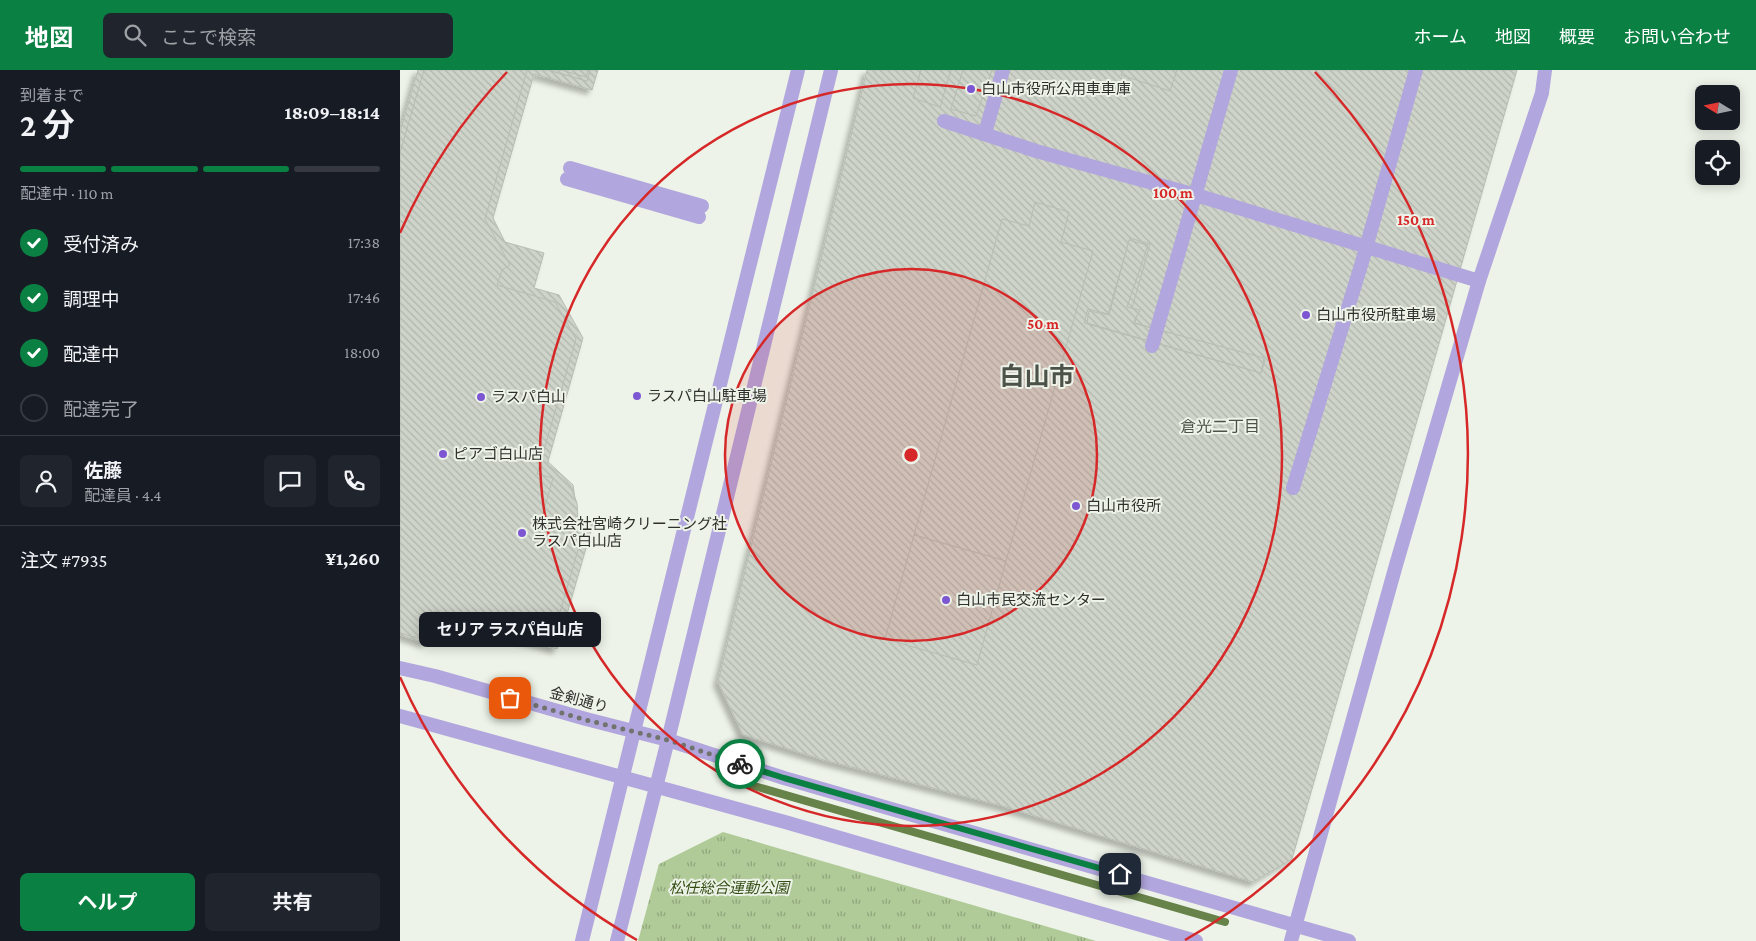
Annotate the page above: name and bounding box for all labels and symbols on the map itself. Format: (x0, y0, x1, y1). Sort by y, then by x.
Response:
place label: 白山市役所公用車車庫 (981, 81, 1131, 97)
marker: 白山市役所公用車車庫 (965, 83, 977, 95)
north arrow (1695, 85, 1740, 130)
text: 100 m (1153, 185, 1193, 201)
text: 150 m (1397, 212, 1435, 228)
place label: 白山市役所駐車場 (1316, 307, 1436, 323)
marker: 白山市役所駐車場 (1300, 309, 1312, 321)
text: 50 m (1027, 316, 1059, 332)
district label: 白山市 (999, 363, 1075, 390)
place label: ラスパ白山駐車場 (647, 388, 767, 404)
place label: ラスパ白山 (491, 389, 566, 405)
marker: ラスパ白山駐車場 (631, 390, 643, 402)
marker: ラスパ白山 (475, 391, 487, 403)
district label: 倉光二丁目 (1180, 418, 1260, 435)
place label: ピアゴ白山店 (453, 446, 543, 462)
centre of rings (902, 446, 920, 464)
marker: ピアゴ白山店 (437, 448, 449, 460)
place label: 白山市役所 (1086, 498, 1161, 514)
marker: 白山市役所 (1070, 500, 1082, 512)
place label: 株式会社宮崎クリーニング社 ラスパ白山店 (532, 516, 727, 549)
marker: 株式会社宮崎クリーニング社 ラスパ白山店 (516, 527, 528, 539)
place label: 白山市民交流センター (956, 592, 1106, 608)
marker: 白山市民交流センター (940, 594, 952, 606)
callout: セリア ラスパ白山店 (419, 613, 601, 648)
pin (489, 677, 531, 719)
street label: 金剣通り (548, 685, 610, 715)
courier (715, 739, 765, 789)
pin (1099, 853, 1141, 895)
park label: 松任総合運動公園 (669, 880, 791, 896)

